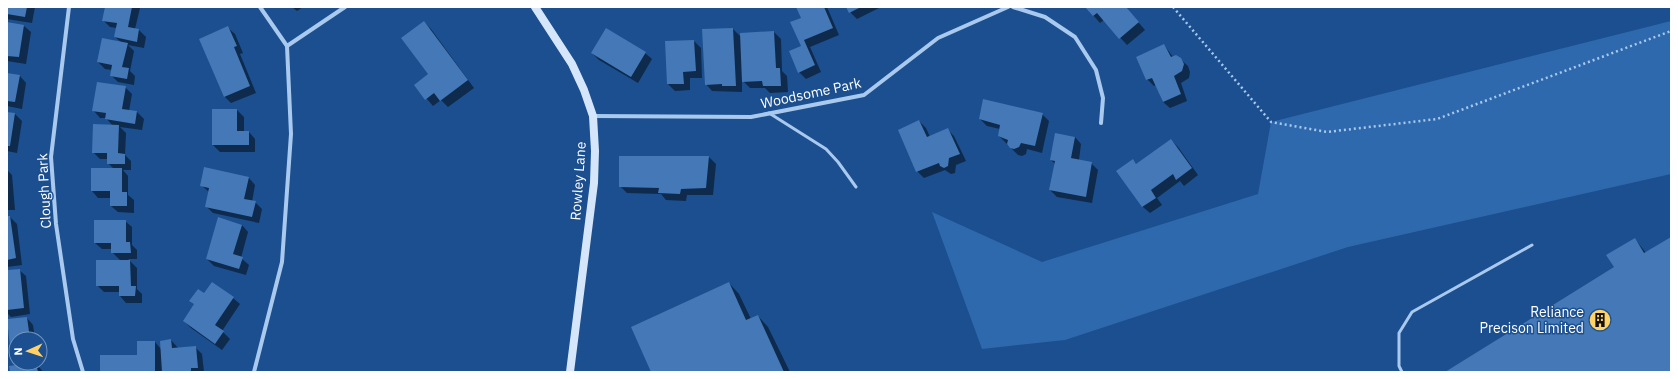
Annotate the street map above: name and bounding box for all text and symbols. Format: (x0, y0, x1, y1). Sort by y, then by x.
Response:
street label: Woodsome Park (759, 73, 863, 112)
street label: Rowley Lane (566, 141, 590, 221)
street label: Clough Park (33, 152, 55, 229)
place label: Reliance Precison Limited (1480, 303, 1584, 337)
building icon: Reliance Precison Limited (1587, 307, 1613, 333)
north arrow (8, 331, 48, 371)
text: N (11, 347, 25, 356)

